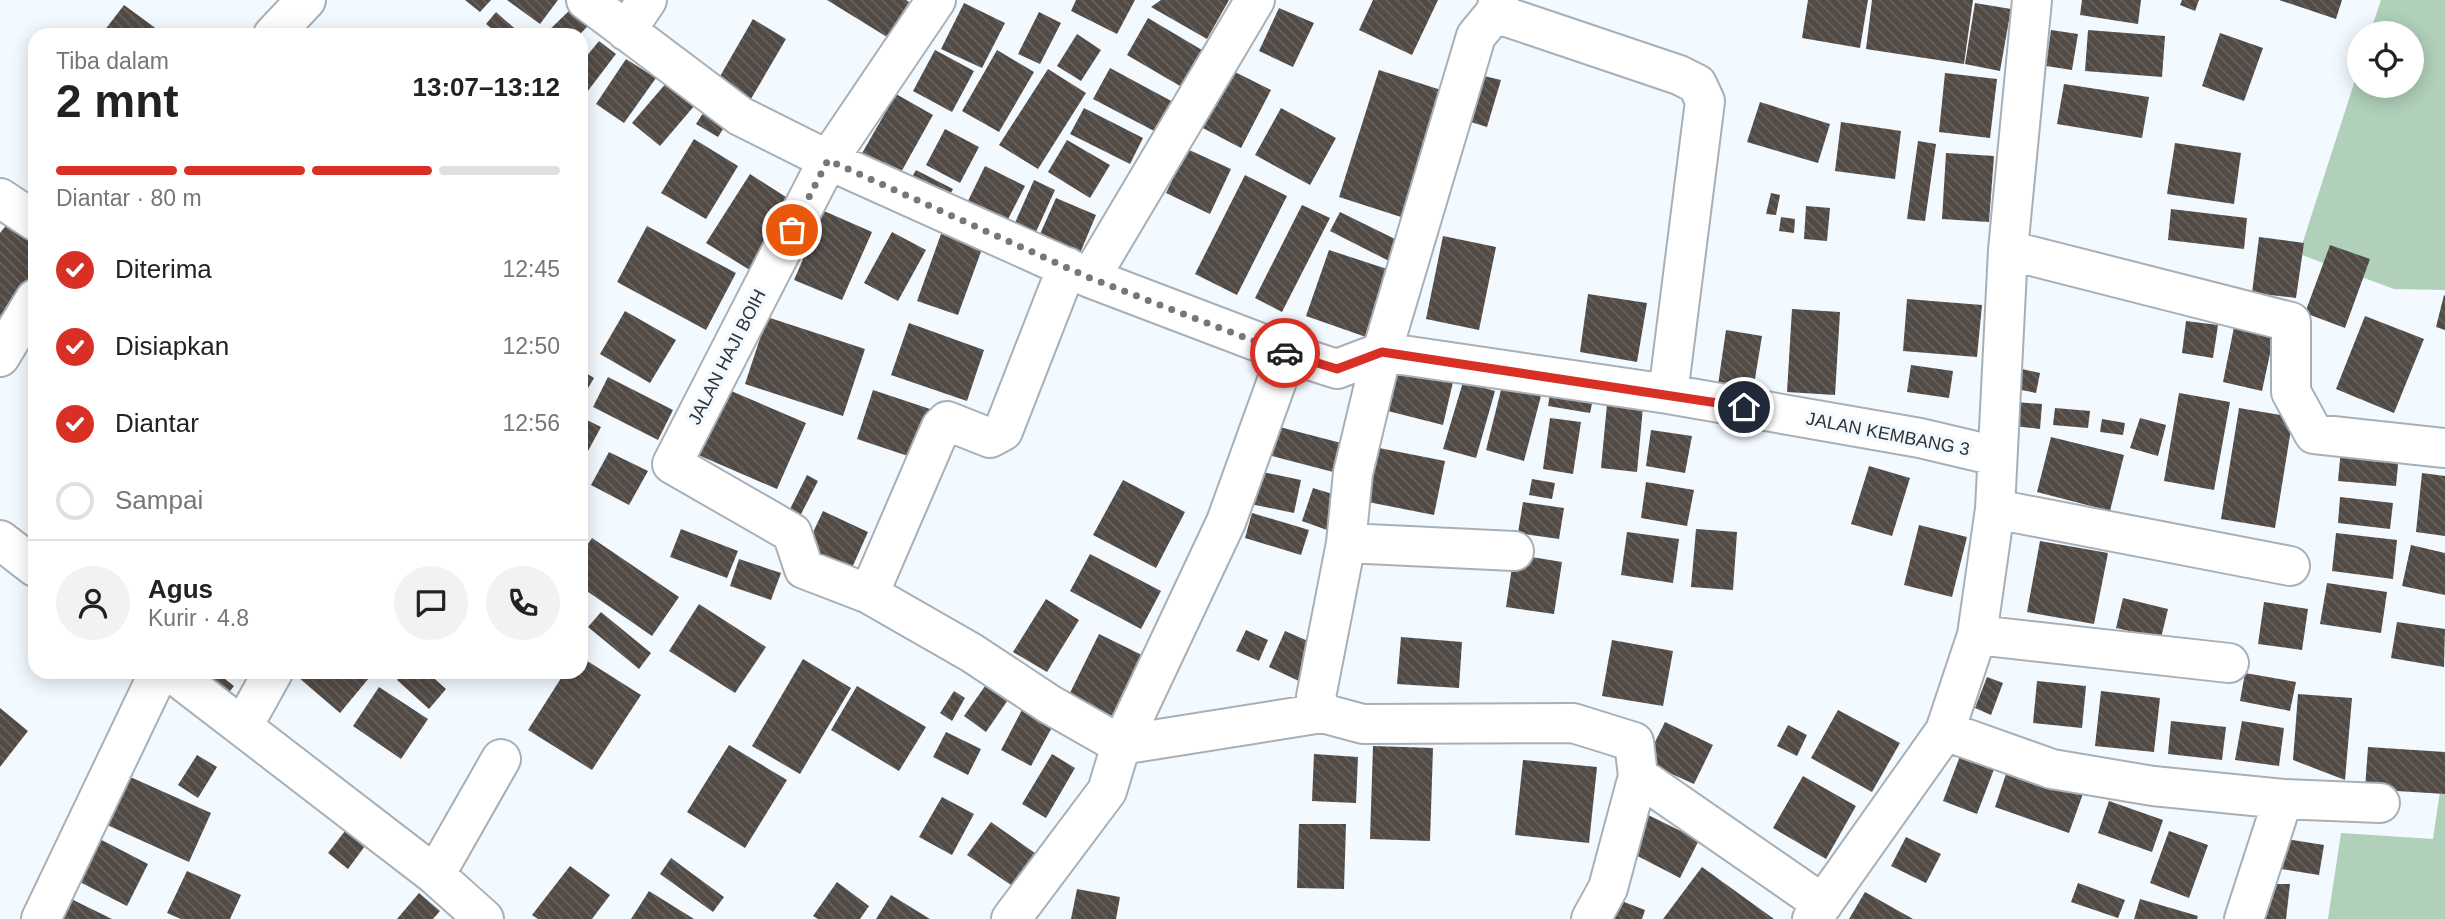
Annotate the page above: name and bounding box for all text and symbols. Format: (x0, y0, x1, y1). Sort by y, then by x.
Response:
map controls (2347, 21, 2424, 98)
button: locate (2347, 21, 2424, 98)
text: Tiba dalam (56, 48, 169, 74)
text: 13:07–13:12 (413, 72, 560, 102)
text: 2 mnt (56, 75, 179, 127)
text: Diantar · 80 m (56, 185, 202, 211)
pin (762, 200, 822, 260)
icon: bag (773, 211, 811, 249)
icon: check (56, 251, 94, 289)
text: Diterima (115, 254, 212, 284)
text: 12:45 (502, 256, 560, 282)
street label: JALAN HAJI BOIH (684, 286, 770, 428)
courier (1250, 318, 1320, 388)
icon: check (56, 328, 94, 366)
text: Disiapkan (115, 331, 229, 361)
text: 12:50 (502, 333, 560, 359)
icon: car (1266, 334, 1304, 372)
pin (1714, 377, 1774, 437)
icon: home (1725, 388, 1763, 426)
icon: check (56, 405, 94, 443)
text: Diantar (115, 408, 199, 438)
street label: JALAN KEMBANG 3 (1805, 408, 1971, 460)
text: 12:56 (502, 410, 560, 436)
text: Sampai (115, 485, 203, 515)
button: person (56, 566, 130, 640)
button: chat (394, 566, 468, 640)
button: phone (486, 566, 560, 640)
text: Agus (148, 574, 213, 604)
text: Kurir · 4.8 (148, 605, 249, 631)

